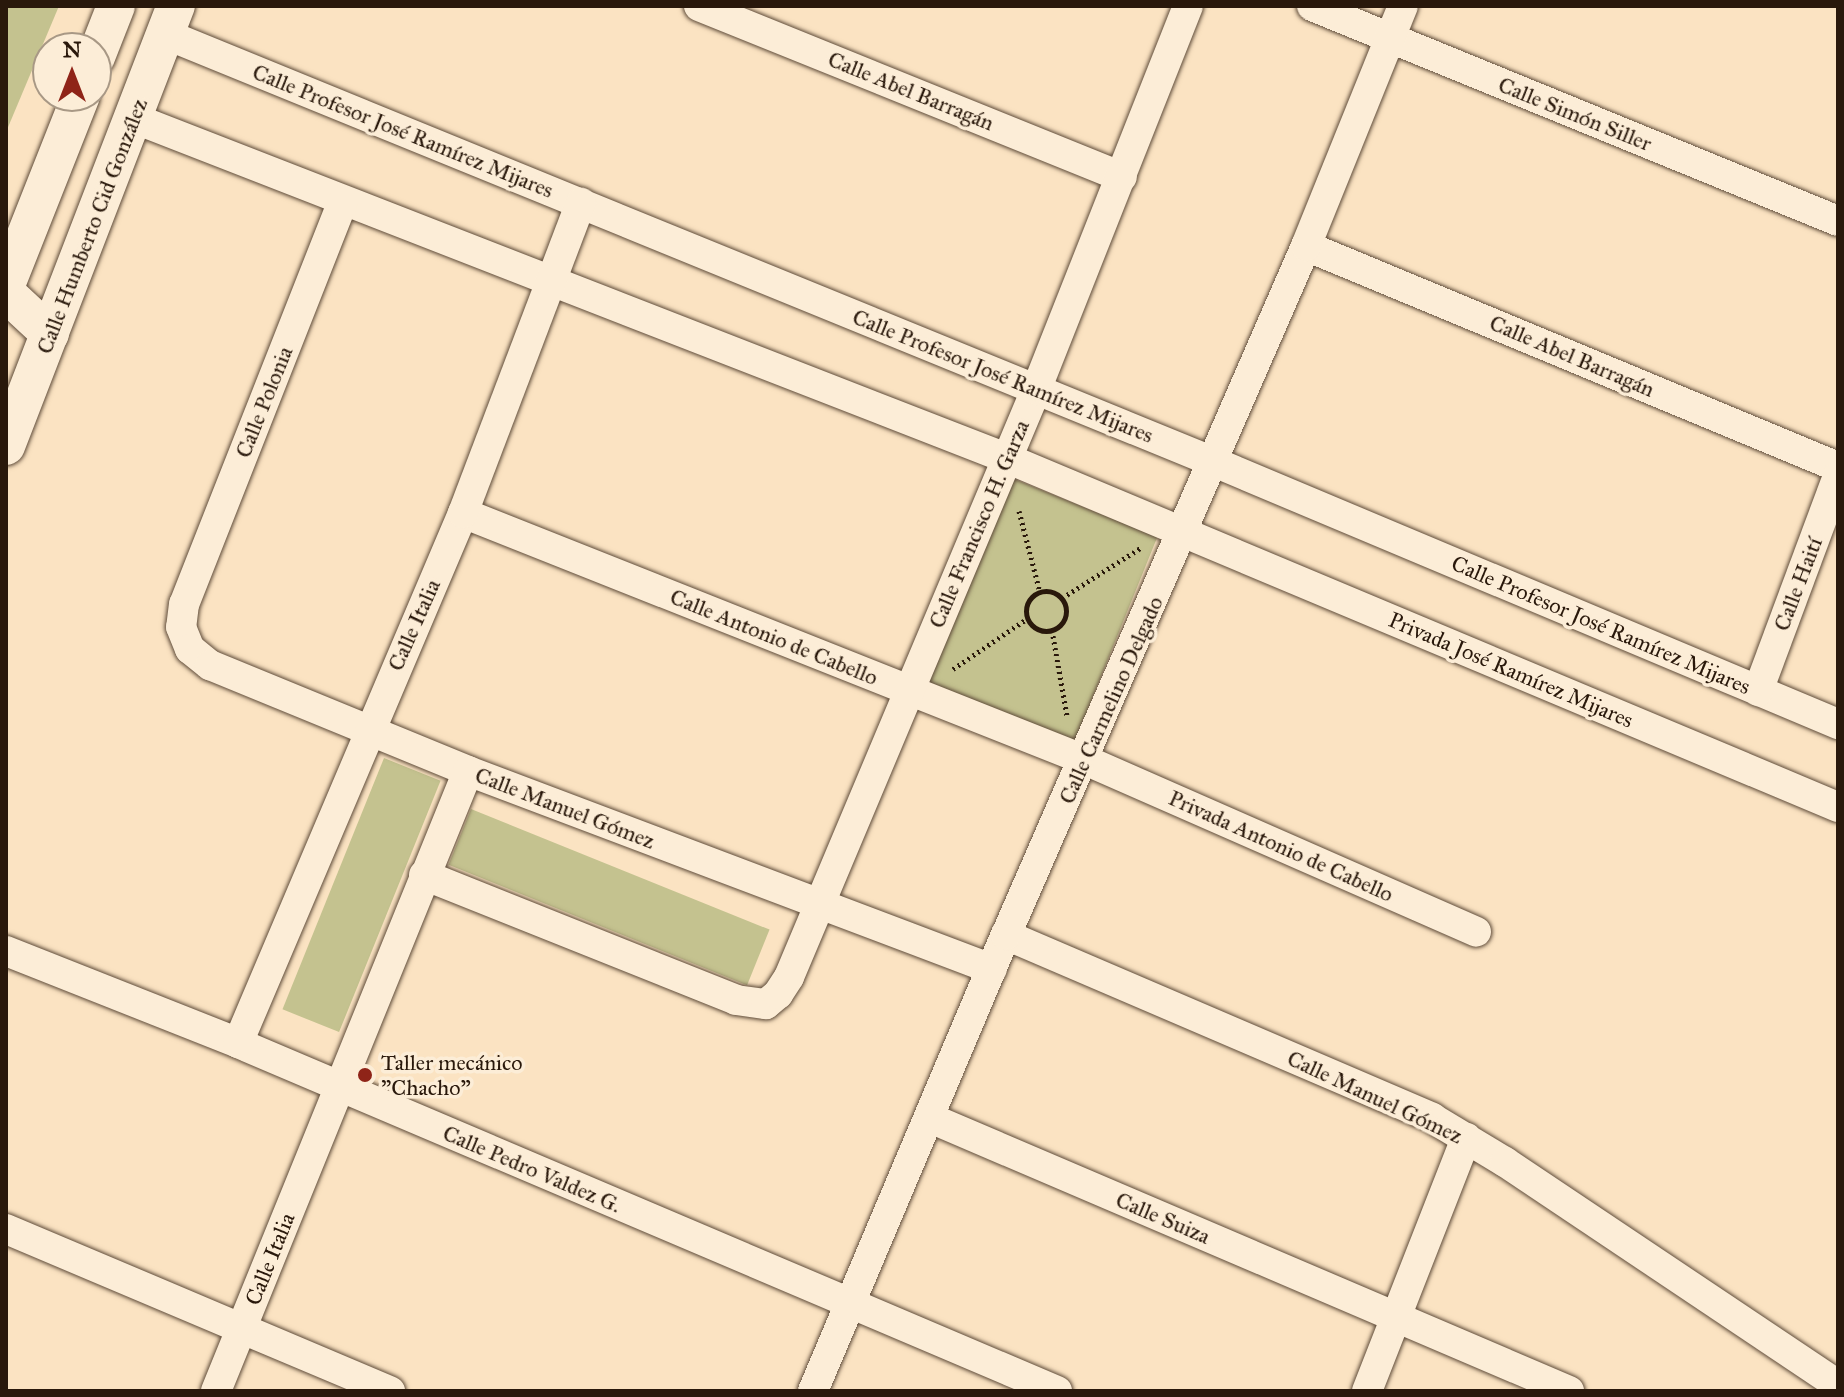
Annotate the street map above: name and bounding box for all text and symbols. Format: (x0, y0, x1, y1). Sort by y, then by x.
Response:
north arrow (32, 32, 112, 112)
text: N (63, 36, 81, 63)
street label: Calle Abel Barragán (824, 46, 998, 136)
street label: Calle Profesor José Ramírez Mijares (249, 58, 557, 204)
street label: Calle Simón Siller (1495, 71, 1655, 157)
street label: Calle Humberto Cid González (31, 95, 153, 357)
street label: Calle Profesor José Ramírez Mijares (849, 303, 1157, 449)
street label: Calle Abel Barragán (1486, 309, 1658, 403)
street label: Calle Polonia (230, 343, 298, 461)
street label: Calle Francisco H. Garza (923, 416, 1035, 632)
street label: Calle Haití (1768, 533, 1828, 635)
street label: Calle Profesor José Ramírez Mijares (1448, 550, 1754, 700)
street label: Calle Italia (382, 575, 446, 675)
street label: Calle Antonio de Cabello (666, 583, 882, 691)
street label: Calle Carmelino Delgado (1053, 592, 1169, 808)
street label: Privada José Ramírez Mijares (1385, 606, 1637, 734)
street label: Calle Manuel Gómez (471, 762, 659, 854)
street label: Privada Antonio de Cabello (1165, 785, 1397, 907)
street label: Calle Manuel Gómez (1283, 1045, 1467, 1149)
place label: Taller mecánico "Chacho" (381, 1049, 523, 1100)
marker: Taller mecánico "Chacho" (356, 1066, 374, 1084)
street label: Calle Pedro Valdez G. (439, 1120, 625, 1218)
street label: Calle Suiza (1112, 1186, 1214, 1250)
street label: Calle Italia (240, 1209, 300, 1309)

